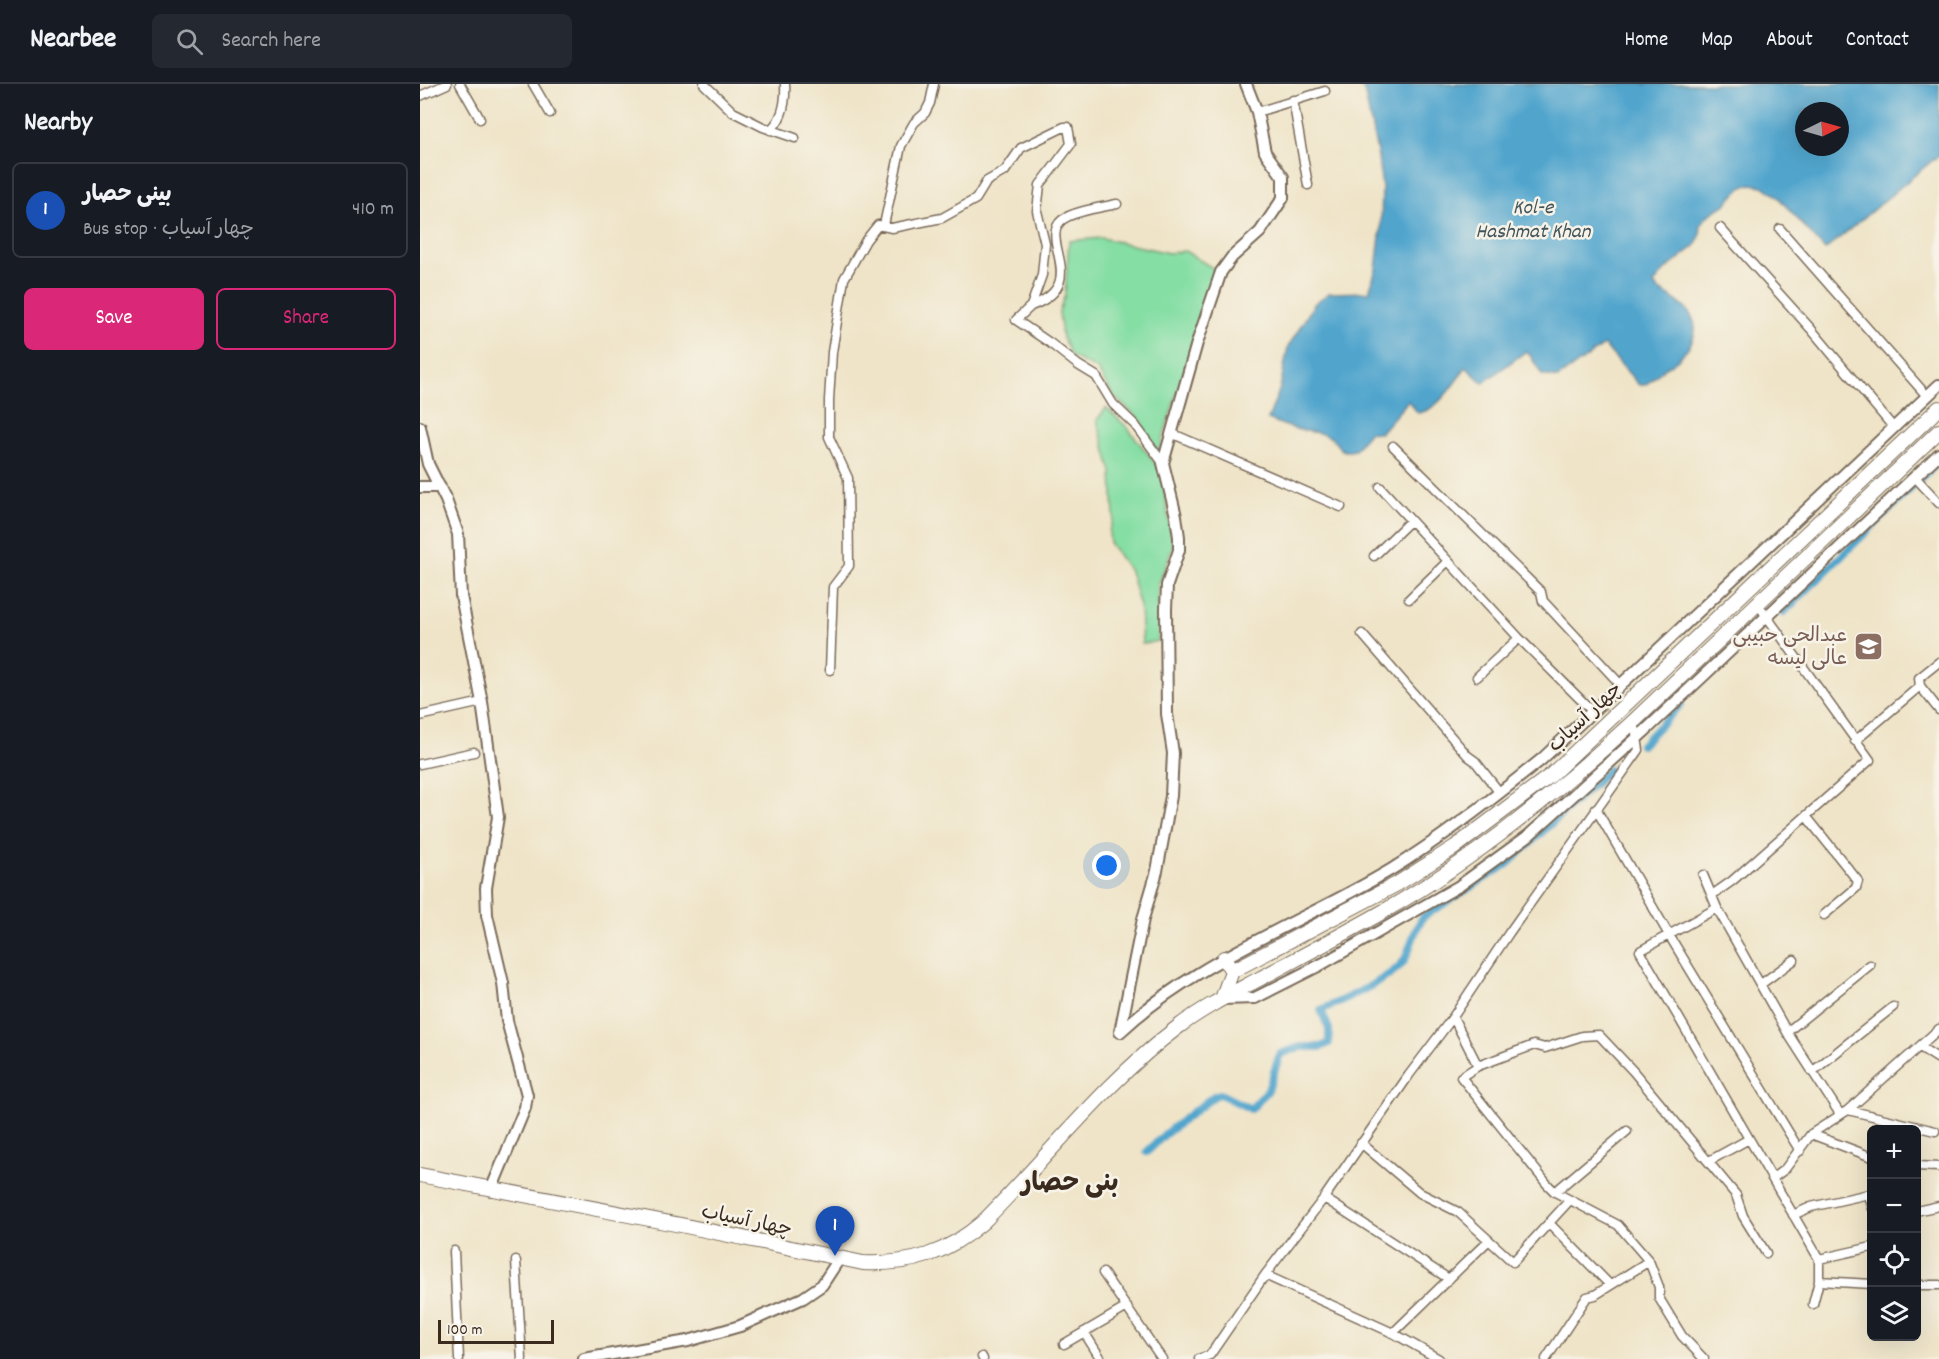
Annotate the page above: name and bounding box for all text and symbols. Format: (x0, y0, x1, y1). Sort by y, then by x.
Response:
search box (152, 14, 572, 68)
text: Nearbee (30, 21, 116, 61)
icon: search (173, 25, 206, 58)
text: Search here (221, 26, 321, 57)
text: Home (1624, 26, 1668, 56)
text: Map (1701, 26, 1733, 56)
text: About (1766, 26, 1813, 56)
text: Contact (1846, 26, 1909, 56)
north arrow (1795, 102, 1849, 156)
text: Nearby (24, 105, 92, 142)
text: بینی حصار (83, 180, 172, 211)
water label: Kol-e Hashmat Khan (1476, 194, 1592, 248)
text: 1 (43, 196, 48, 224)
text: 410 m (352, 196, 394, 224)
text: Bus stop · چهار آسیاب (83, 216, 254, 244)
button: Save (24, 288, 204, 350)
button: Share (216, 288, 396, 350)
place label: عبدالحی حبیبی عالی لیسه (1732, 623, 1847, 674)
school or university icon: عبدالحی حبیبی عالی لیسه (1852, 630, 1884, 662)
street label: چهار آسیاب (1543, 676, 1629, 760)
your location (1092, 851, 1121, 880)
map controls (1867, 1125, 1921, 1341)
button: + (1867, 1125, 1921, 1179)
district label: بنی حصار (1020, 1166, 1118, 1203)
button: − (1867, 1179, 1921, 1233)
street label: چهار آسیاب (698, 1199, 794, 1245)
pin: 1 (816, 1206, 854, 1256)
button: locate (1867, 1233, 1921, 1287)
button: layers (1867, 1287, 1921, 1341)
scale bar (438, 1317, 554, 1344)
text: 100 m (447, 1319, 483, 1342)

